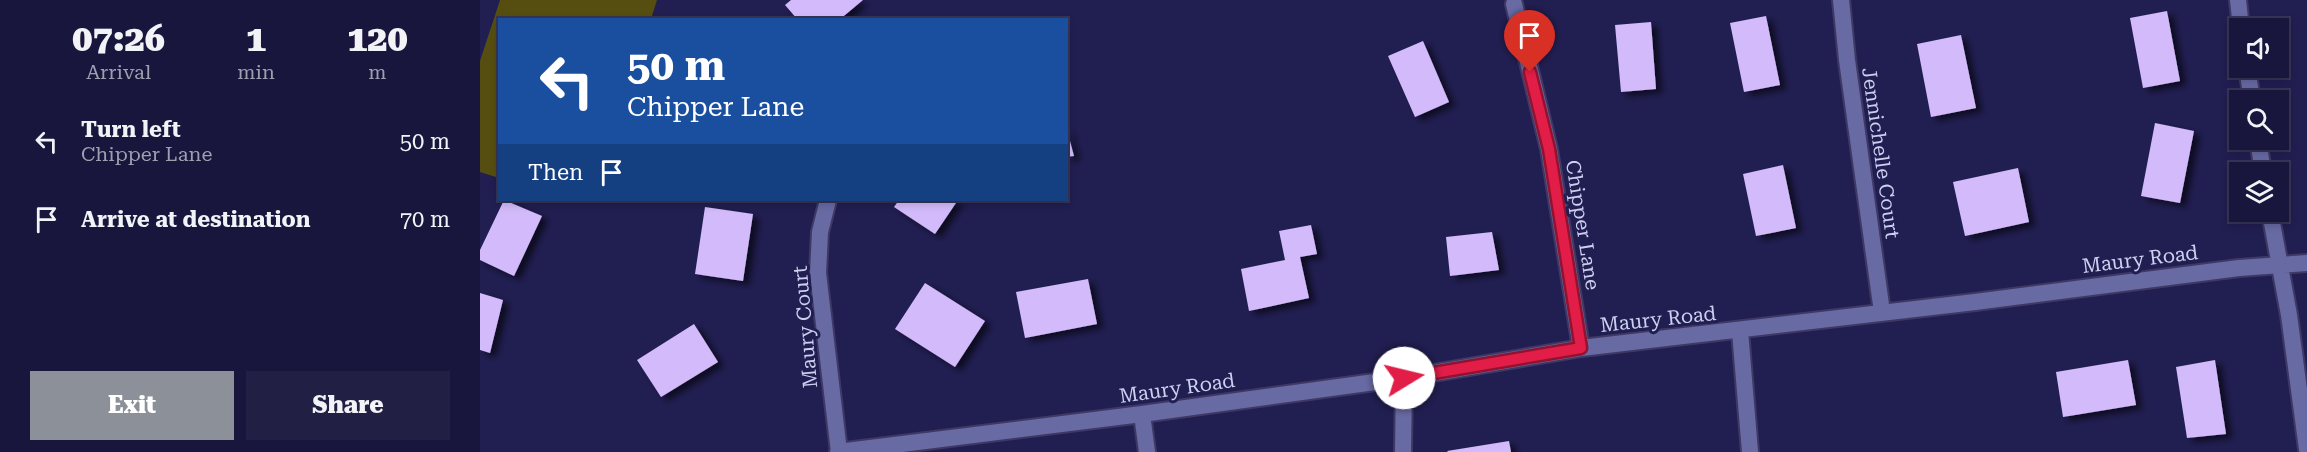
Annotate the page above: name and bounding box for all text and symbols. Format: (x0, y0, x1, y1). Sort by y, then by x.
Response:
pin (1504, 10, 1555, 72)
text: 07:26 (72, 18, 165, 60)
text: 1 (246, 18, 266, 60)
text: 120 (347, 18, 408, 60)
map controls (2229, 18, 2289, 222)
button: sound (2229, 18, 2289, 78)
icon: arrive (1513, 19, 1546, 52)
text: 50 m (627, 41, 725, 90)
icon: left (528, 42, 606, 120)
text: Arrival (86, 60, 151, 84)
text: min (237, 60, 275, 84)
text: m (368, 60, 387, 84)
street label: Jennichelle Court (1857, 66, 1905, 241)
button: search (2229, 90, 2289, 150)
text: Chipper Lane (627, 91, 804, 123)
text: Turn left (81, 117, 181, 142)
icon: left (30, 125, 63, 158)
text: 50 m (400, 129, 450, 154)
text: Chipper Lane (81, 142, 212, 166)
icon: arrive (595, 156, 628, 189)
street label: Chipper Lane (1561, 158, 1605, 292)
text: Then (528, 160, 583, 185)
button: layers (2229, 162, 2289, 222)
icon: arrive (30, 203, 63, 236)
text: Arrive at destination (81, 207, 310, 232)
text: 70 m (400, 207, 450, 232)
street label: Maury Road (2081, 240, 2200, 278)
street label: Maury Court (788, 264, 822, 389)
street label: Maury Road (1599, 301, 1717, 337)
position arrow (1372, 346, 1436, 410)
street label: Maury Road (1118, 368, 1237, 408)
button: Exit (30, 371, 234, 440)
button: Share (246, 371, 450, 440)

